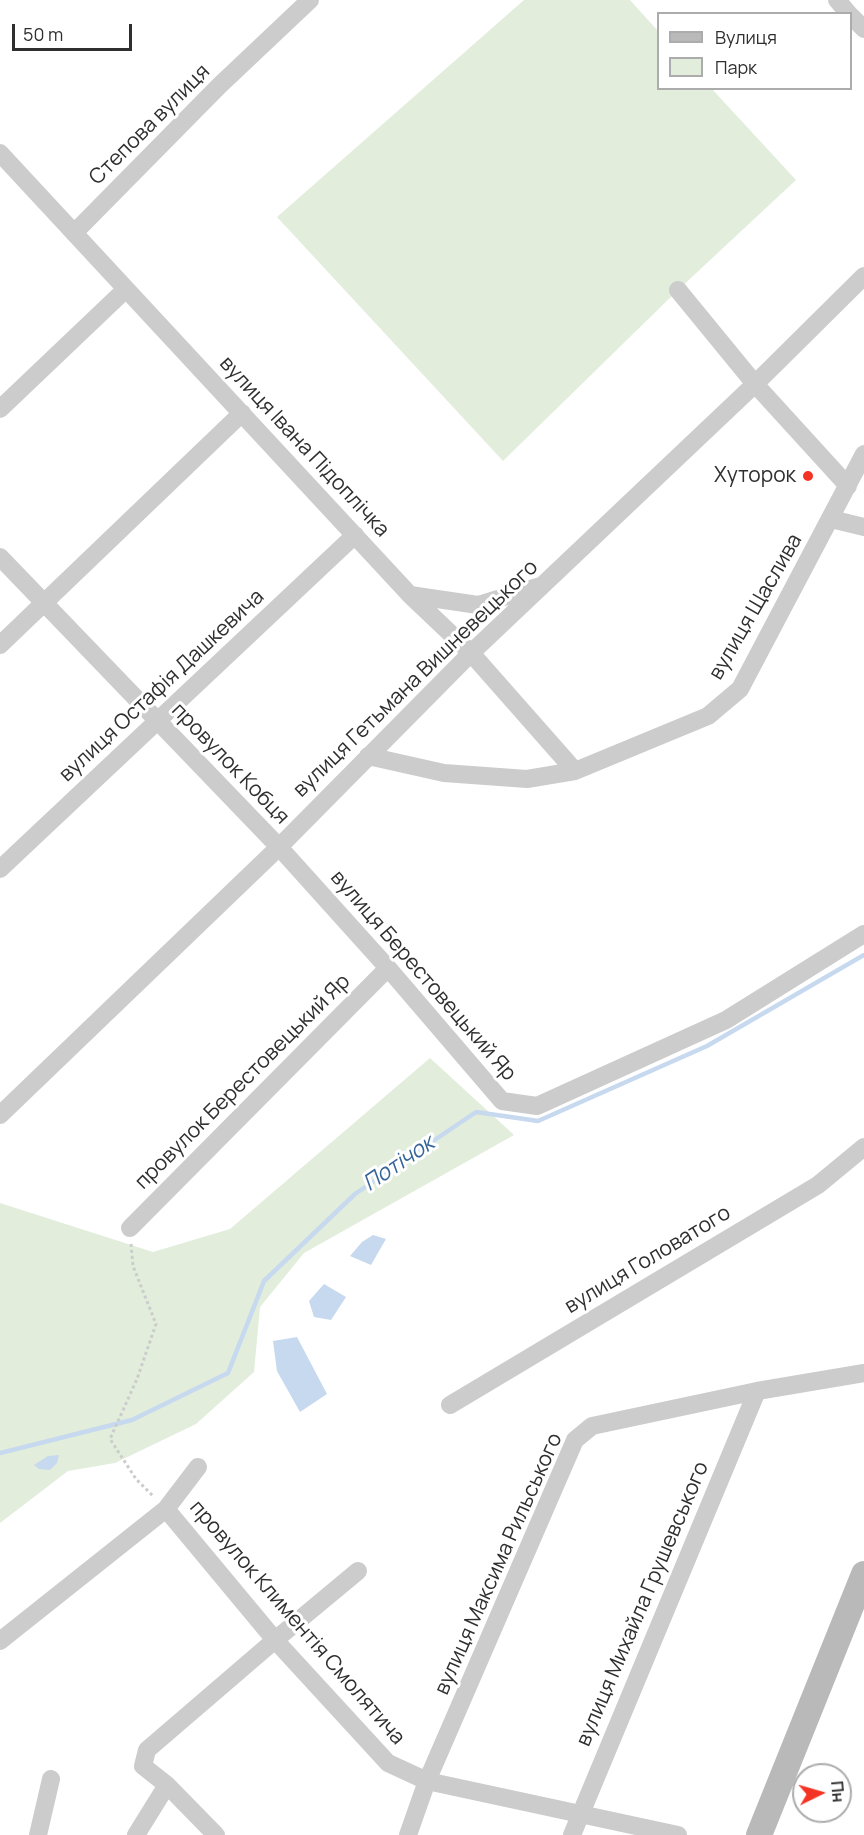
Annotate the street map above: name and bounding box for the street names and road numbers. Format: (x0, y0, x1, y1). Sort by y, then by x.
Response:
street label: Степова вулиця (85, 60, 215, 190)
street label: вулиця Івана Підоплічка (214, 352, 394, 542)
street label: вулиця Щаслива (704, 530, 808, 684)
street label: вулиця Гетьмана Вишневецького (288, 555, 544, 803)
street label: вулиця Остафія Дашкевича (54, 585, 270, 787)
street label: провулок Кобця (166, 698, 294, 830)
street label: вулиця Берестовецький Яр (325, 866, 521, 1086)
street label: провулок Берестовецький Яр (130, 969, 356, 1195)
street label: вулиця Головатого (561, 1201, 735, 1319)
street label: вулиця Максима Рильського (430, 1429, 568, 1699)
street label: вулиця Михайла Грушевського (572, 1458, 714, 1750)
street label: провулок Климентія Смолятича (184, 1496, 410, 1750)

